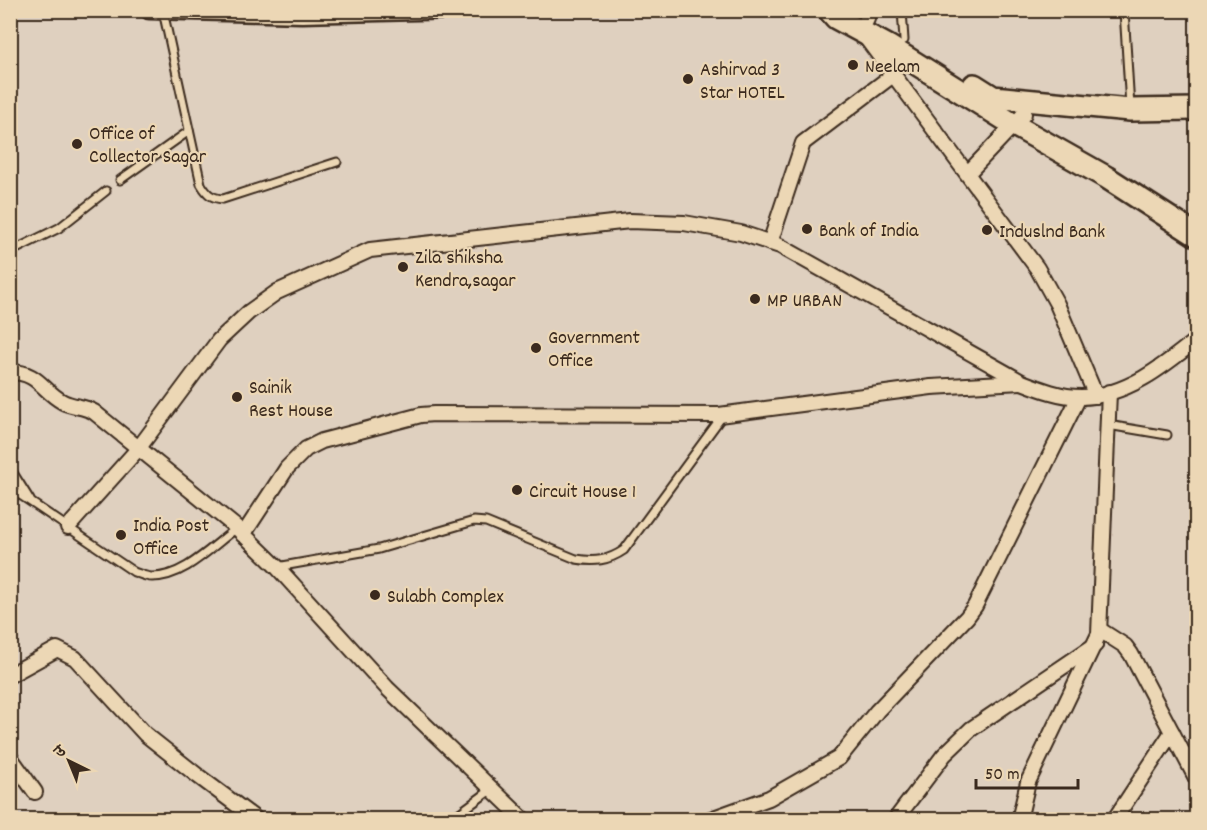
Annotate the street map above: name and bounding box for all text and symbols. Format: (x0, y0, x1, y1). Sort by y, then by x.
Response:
place label: Neelam (865, 54, 920, 82)
place label: Ashirvad 3 Star HOTEL (700, 57, 785, 108)
marker: Neelam (846, 58, 860, 72)
marker: Ashirvad 3 Star HOTEL (681, 72, 695, 86)
place label: Office of Collector Sagar (89, 121, 207, 172)
marker: Office of Collector Sagar (70, 137, 84, 151)
place label: Bank of India (819, 218, 919, 246)
place label: Induslnd Bank (999, 219, 1105, 247)
marker: Bank of India (800, 222, 814, 236)
marker: Induslnd Bank (980, 223, 994, 237)
place label: Zila shiksha Kendra,sagar (415, 245, 516, 296)
marker: Zila shiksha Kendra,sagar (396, 260, 410, 274)
place label: MP URBAN (767, 288, 842, 316)
marker: MP URBAN (748, 292, 762, 306)
place label: Government Office (548, 325, 640, 376)
marker: Government Office (529, 341, 543, 355)
place label: Sainik Rest House (249, 375, 333, 426)
marker: Sainik Rest House (230, 390, 244, 404)
place label: Circuit House 1 (529, 479, 636, 507)
marker: Circuit House 1 (510, 483, 524, 497)
place label: India Post Office (133, 513, 209, 564)
marker: India Post Office (114, 528, 128, 542)
place label: Sulabh Complex (387, 584, 504, 612)
marker: Sulabh Complex (368, 588, 382, 602)
north arrow (39, 731, 99, 791)
text: उ (49, 740, 72, 764)
scale bar (976, 752, 1078, 790)
text: 50 m (985, 763, 1020, 788)

